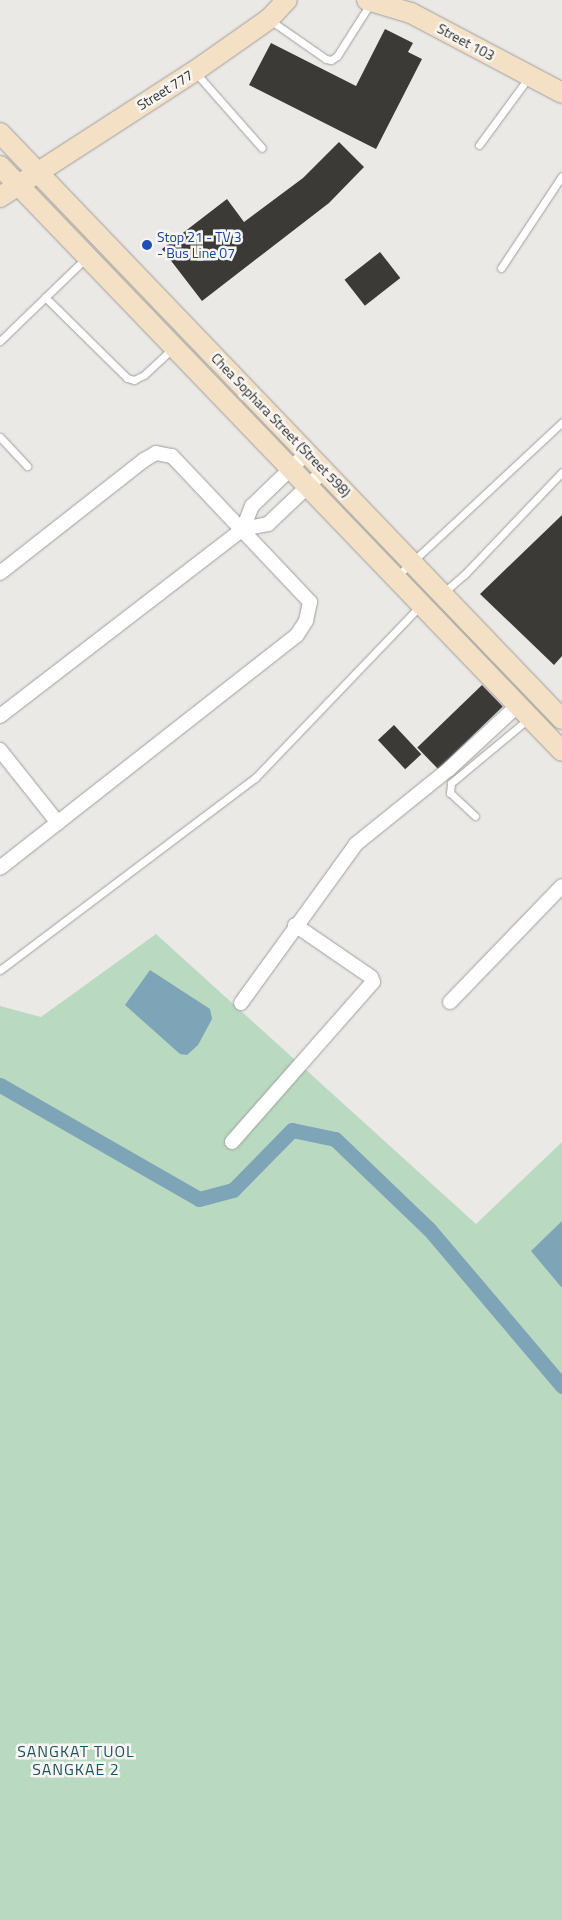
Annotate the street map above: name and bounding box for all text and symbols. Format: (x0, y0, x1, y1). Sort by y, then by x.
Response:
street label: Street 103 (434, 20, 498, 64)
street label: Street 777 (134, 66, 196, 114)
place label: Stop 21 - TV 3 - Bus Line 07 (157, 229, 242, 262)
marker: Stop 21 - TV 3 - Bus Line 07 (141, 239, 153, 251)
street label: Chea Sophara Street (Street 598) (208, 350, 354, 500)
district label: SANGKAT TUOL SANGKAE 2 (16, 1741, 136, 1779)

